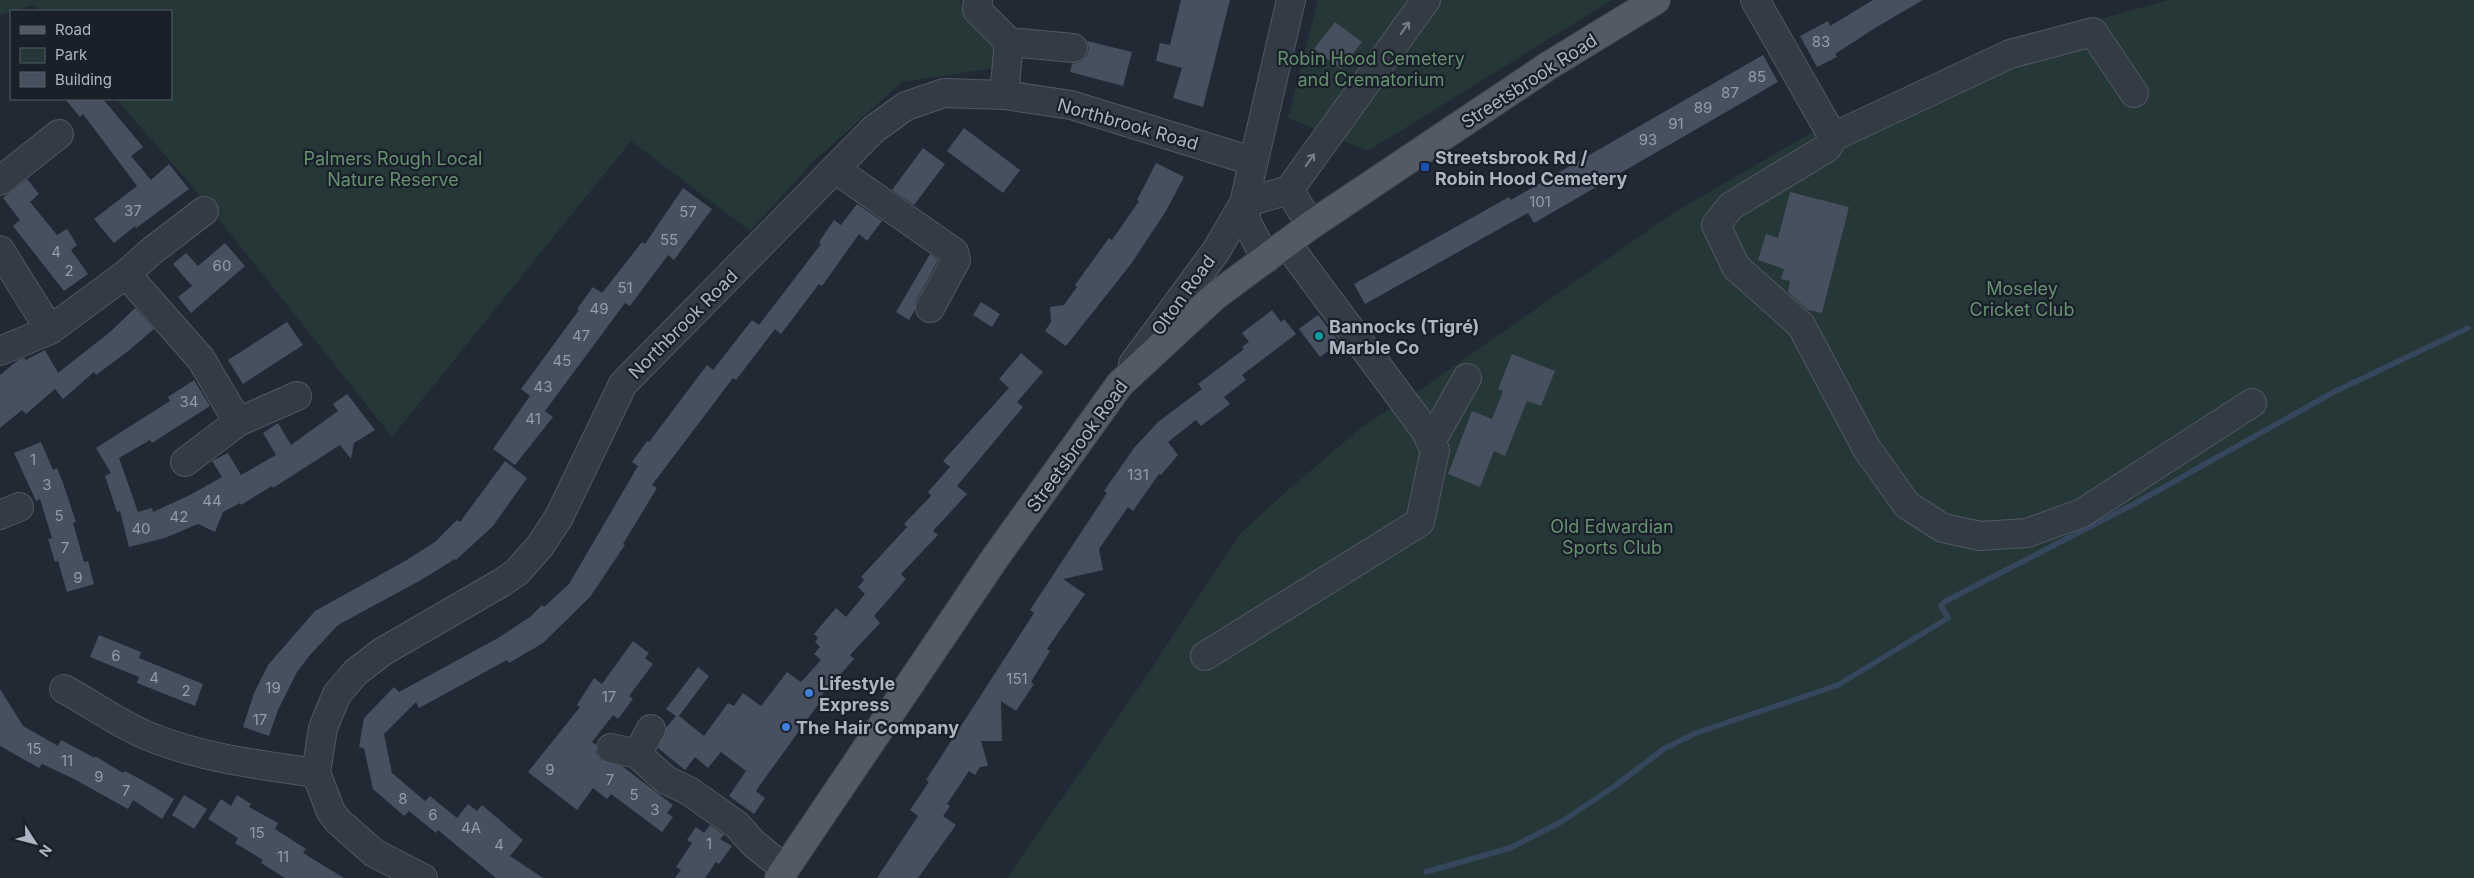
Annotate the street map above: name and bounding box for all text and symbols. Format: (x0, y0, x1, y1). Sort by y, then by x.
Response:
legend (10, 10, 172, 100)
text: Road (55, 20, 91, 39)
one-way arrow (1400, 22, 1411, 35)
street label: Streetsbrook Road (1457, 29, 1601, 133)
house number: 83 (1812, 32, 1830, 51)
text: Park (55, 45, 88, 64)
park label: Robin Hood Cemetery and Crematorium (1277, 48, 1465, 90)
house number: 85 (1748, 67, 1766, 86)
text: Building (55, 70, 112, 89)
house number: 87 (1721, 83, 1739, 102)
street label: Northbrook Road (1055, 94, 1201, 154)
house number: 89 (1694, 98, 1712, 117)
house number: 91 (1668, 114, 1684, 133)
house number: 93 (1639, 130, 1657, 149)
place label: Streetsbrook Rd / Robin Hood Cemetery (1435, 147, 1627, 189)
park label: Palmers Rough Local Nature Reserve (304, 148, 482, 190)
one-way arrow (1305, 153, 1315, 167)
marker: Streetsbrook Rd / Robin Hood Cemetery (1419, 161, 1431, 173)
house number: 101 (1529, 192, 1551, 211)
house number: 37 (124, 201, 142, 220)
house number: 57 (679, 202, 697, 221)
house number: 55 (660, 230, 678, 249)
house number: 4 (51, 242, 61, 261)
street label: Olton Road (1147, 251, 1219, 339)
house number: 60 (213, 256, 231, 275)
house number: 2 (64, 261, 74, 280)
street label: Northbrook Road (624, 265, 742, 383)
house number: 51 (617, 278, 633, 297)
park label: Moseley Cricket Club (1970, 278, 2074, 320)
house number: 49 (590, 299, 609, 318)
place label: Bannocks (Tigré) Marble Co (1329, 316, 1479, 358)
house number: 47 (572, 326, 590, 345)
marker: Bannocks (Tigré) Marble Co (1313, 330, 1325, 342)
house number: 45 (553, 351, 571, 370)
street label: Streetsbrook Road (1022, 376, 1132, 516)
house number: 43 (534, 377, 552, 396)
house number: 34 (180, 392, 198, 411)
house number: 41 (525, 409, 541, 428)
house number: 1 (30, 450, 36, 469)
house number: 131 (1127, 465, 1149, 484)
house number: 3 (42, 475, 52, 494)
house number: 44 (202, 491, 222, 510)
house number: 5 (54, 506, 64, 525)
house number: 42 (170, 507, 188, 526)
park label: Old Edwardian Sports Club (1550, 516, 1674, 558)
house number: 40 (131, 519, 151, 538)
house number: 7 (61, 538, 69, 557)
house number: 9 (73, 568, 83, 587)
house number: 6 (111, 646, 121, 665)
house number: 4 (149, 668, 159, 687)
house number: 151 (1006, 669, 1028, 688)
place label: Lifestyle Express (819, 673, 895, 715)
house number: 19 (265, 678, 281, 697)
house number: 2 (181, 681, 191, 700)
house number: 17 (602, 687, 616, 706)
marker: Lifestyle Express (803, 687, 815, 699)
house number: 17 (253, 710, 267, 729)
place label: The Hair Company (796, 717, 959, 738)
marker: The Hair Company (780, 721, 792, 733)
house number: 15 (26, 739, 42, 758)
house number: 11 (61, 751, 73, 770)
house number: 9 (545, 760, 555, 779)
house number: 9 (94, 767, 104, 786)
house number: 7 (606, 770, 614, 789)
house number: 7 (122, 781, 130, 800)
house number: 5 (629, 785, 639, 804)
house number: 8 (398, 789, 408, 808)
house number: 3 (650, 800, 660, 819)
house number: 6 (428, 805, 438, 824)
north arrow (10, 818, 60, 868)
house number: 4A (461, 818, 481, 837)
house number: 15 (249, 823, 265, 842)
house number: 1 (706, 834, 712, 853)
house number: 4 (494, 835, 504, 854)
text: N (36, 842, 56, 860)
house number: 11 (277, 847, 289, 866)

